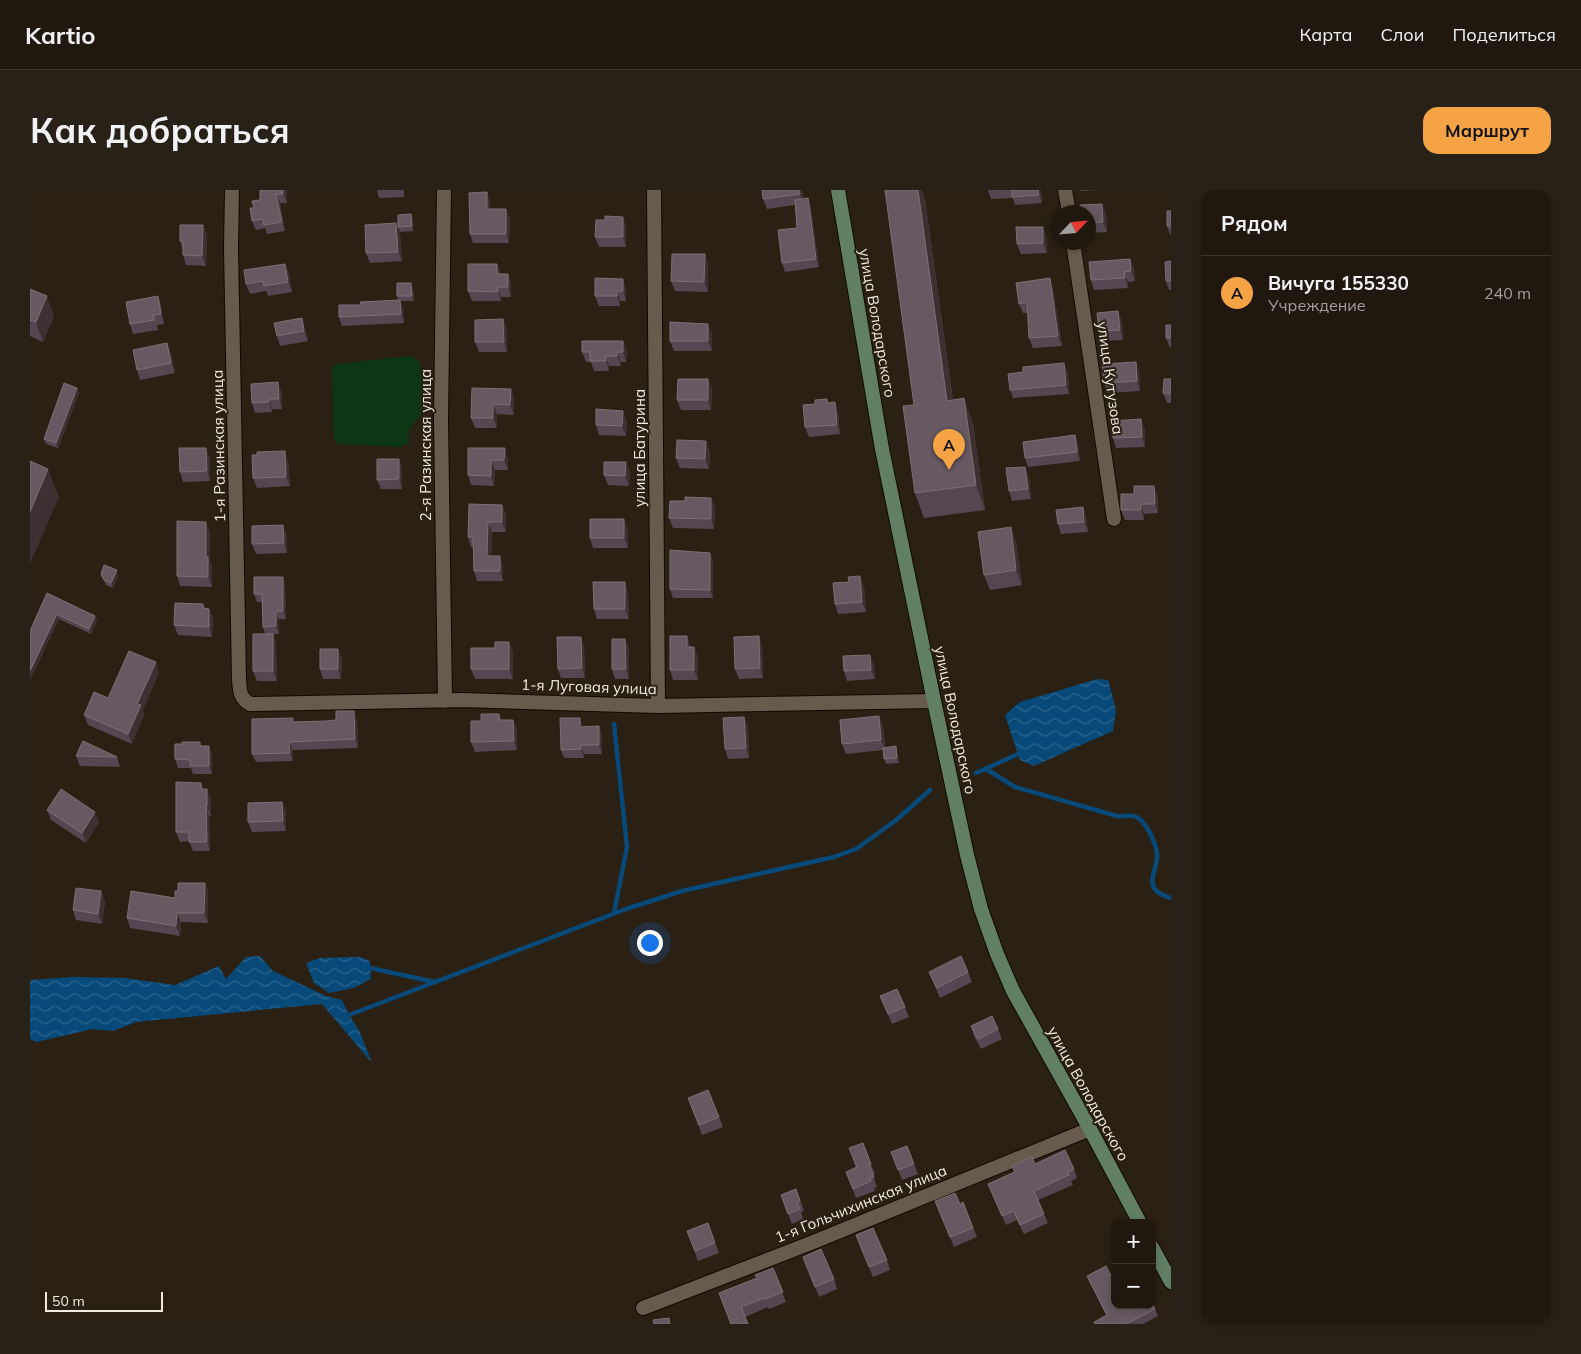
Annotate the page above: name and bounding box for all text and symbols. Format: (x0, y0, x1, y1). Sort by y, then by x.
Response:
text: Kartio (25, 20, 96, 50)
text: Карта (1300, 23, 1352, 46)
text: Слои (1380, 23, 1425, 46)
text: Поделиться (1453, 23, 1556, 46)
button: Маршрут (1423, 107, 1551, 154)
text: Как добраться (30, 108, 290, 152)
north arrow (1051, 205, 1096, 250)
text: Рядом (1221, 210, 1288, 236)
street label: улица Володарского (855, 247, 900, 399)
text: Вичуга 155330 (1268, 271, 1409, 295)
text: A (1231, 283, 1243, 303)
text: 240 m (1484, 283, 1531, 303)
text: Учреждение (1268, 295, 1366, 315)
street label: улица Кутузова (1093, 320, 1128, 436)
street label: 2-я Разинская улица (416, 369, 435, 521)
street label: 1-я Разинская улица (208, 370, 229, 522)
street label: улица Батурина (630, 389, 649, 507)
pin: A (933, 429, 965, 470)
street label: улица Володарского (930, 644, 980, 796)
street label: 1-я Луговая улица (521, 675, 657, 698)
your location (637, 930, 663, 956)
street label: улица Володарского (1044, 1023, 1133, 1164)
street label: 1-я Гольчихинская улица (772, 1160, 950, 1247)
map controls (1111, 1219, 1156, 1309)
button: + (1111, 1219, 1156, 1264)
button: − (1111, 1264, 1156, 1309)
scale bar (45, 1289, 162, 1312)
text: 50 m (52, 1292, 85, 1310)

